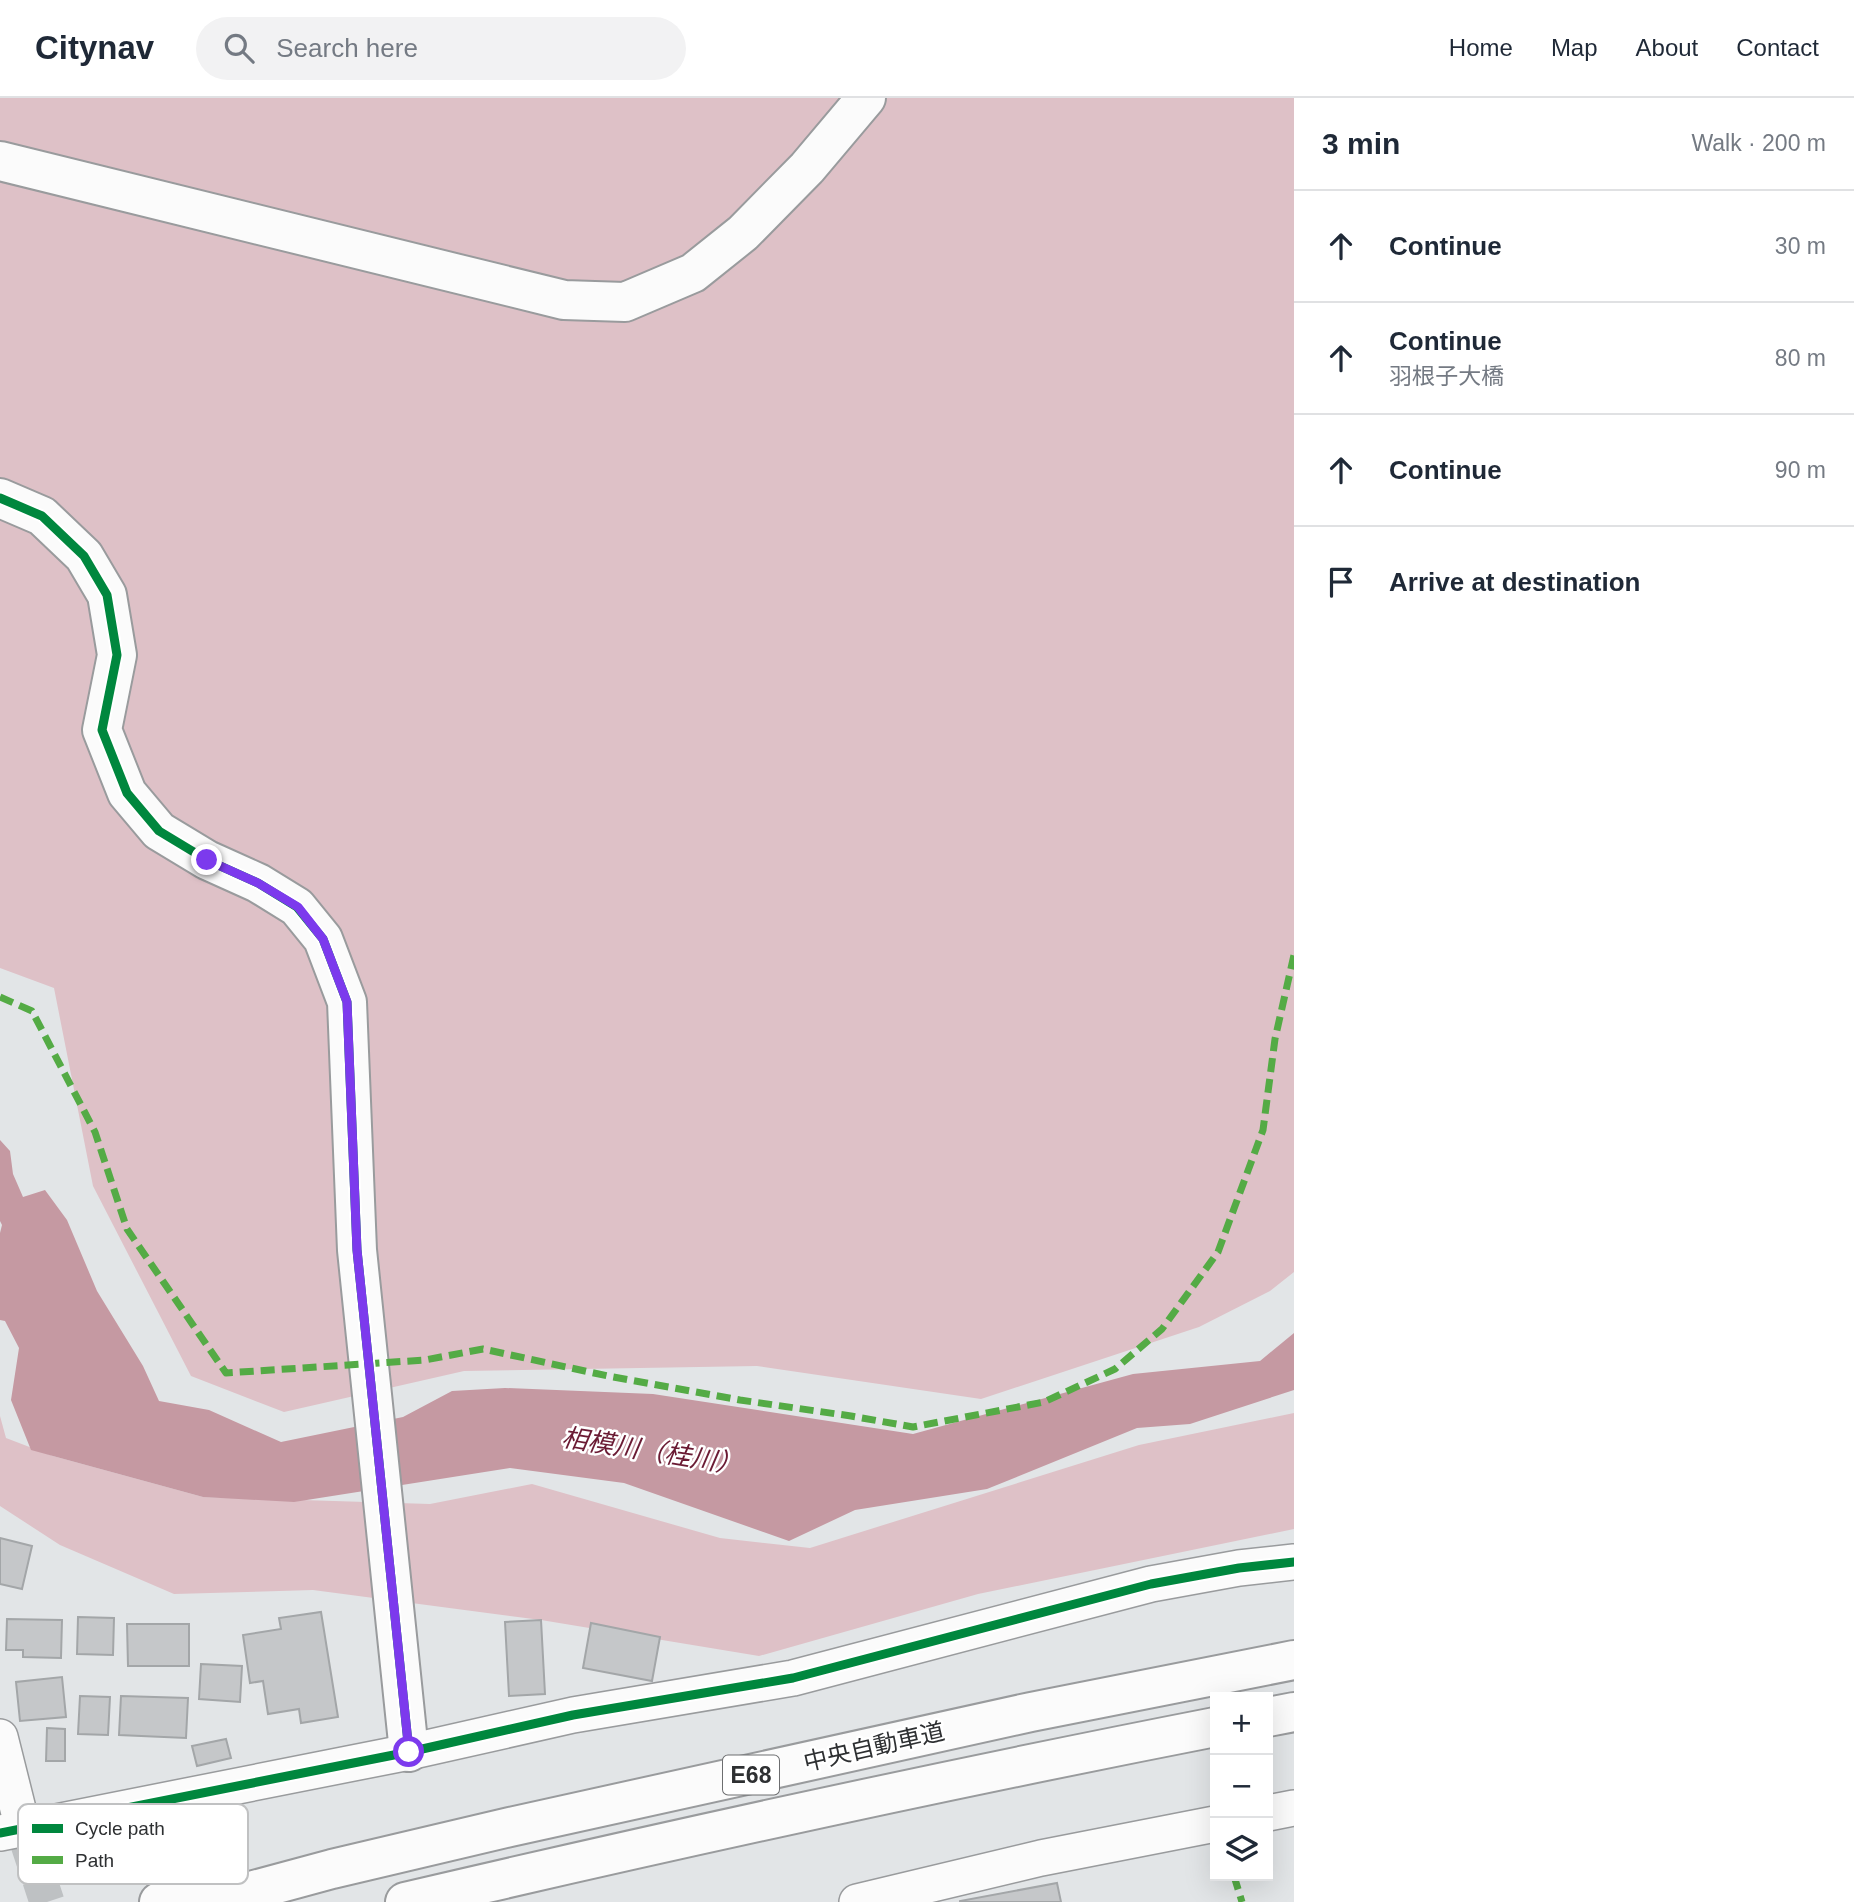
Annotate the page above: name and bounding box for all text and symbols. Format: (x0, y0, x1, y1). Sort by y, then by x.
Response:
search box (196, 17, 686, 80)
text: Citynav (35, 29, 154, 66)
icon: search (220, 29, 258, 67)
text: Search here (276, 33, 418, 63)
text: Home (1449, 34, 1513, 61)
text: Map (1551, 34, 1598, 61)
text: About (1636, 34, 1698, 61)
text: Contact (1736, 34, 1819, 61)
text: 3 min (1322, 127, 1400, 160)
text: Walk · 200 m (1691, 130, 1826, 156)
icon: ahead (1322, 227, 1360, 265)
text: Continue (1389, 231, 1502, 261)
text: 30 m (1775, 233, 1826, 259)
text: Continue (1389, 326, 1502, 356)
icon: ahead (1322, 339, 1360, 377)
text: 80 m (1775, 345, 1826, 371)
text: 羽根子大橋 (1389, 363, 1504, 389)
icon: ahead (1322, 451, 1360, 489)
text: Continue (1389, 455, 1502, 485)
text: 90 m (1775, 457, 1826, 483)
icon: arrive (1322, 563, 1360, 601)
text: Arrive at destination (1389, 567, 1640, 597)
route end (191, 844, 222, 875)
water label: 相模川（桂川） (560, 1422, 744, 1480)
map controls (1210, 1692, 1273, 1881)
button: + (1210, 1692, 1273, 1755)
street label: 中央自動車道 (801, 1717, 947, 1776)
route start (393, 1736, 424, 1767)
button: − (1210, 1755, 1273, 1818)
road number: E68 (723, 1756, 779, 1794)
legend (18, 1804, 248, 1884)
text: Cycle path (75, 1818, 165, 1839)
button: layers (1210, 1818, 1273, 1881)
text: Path (75, 1850, 114, 1871)

